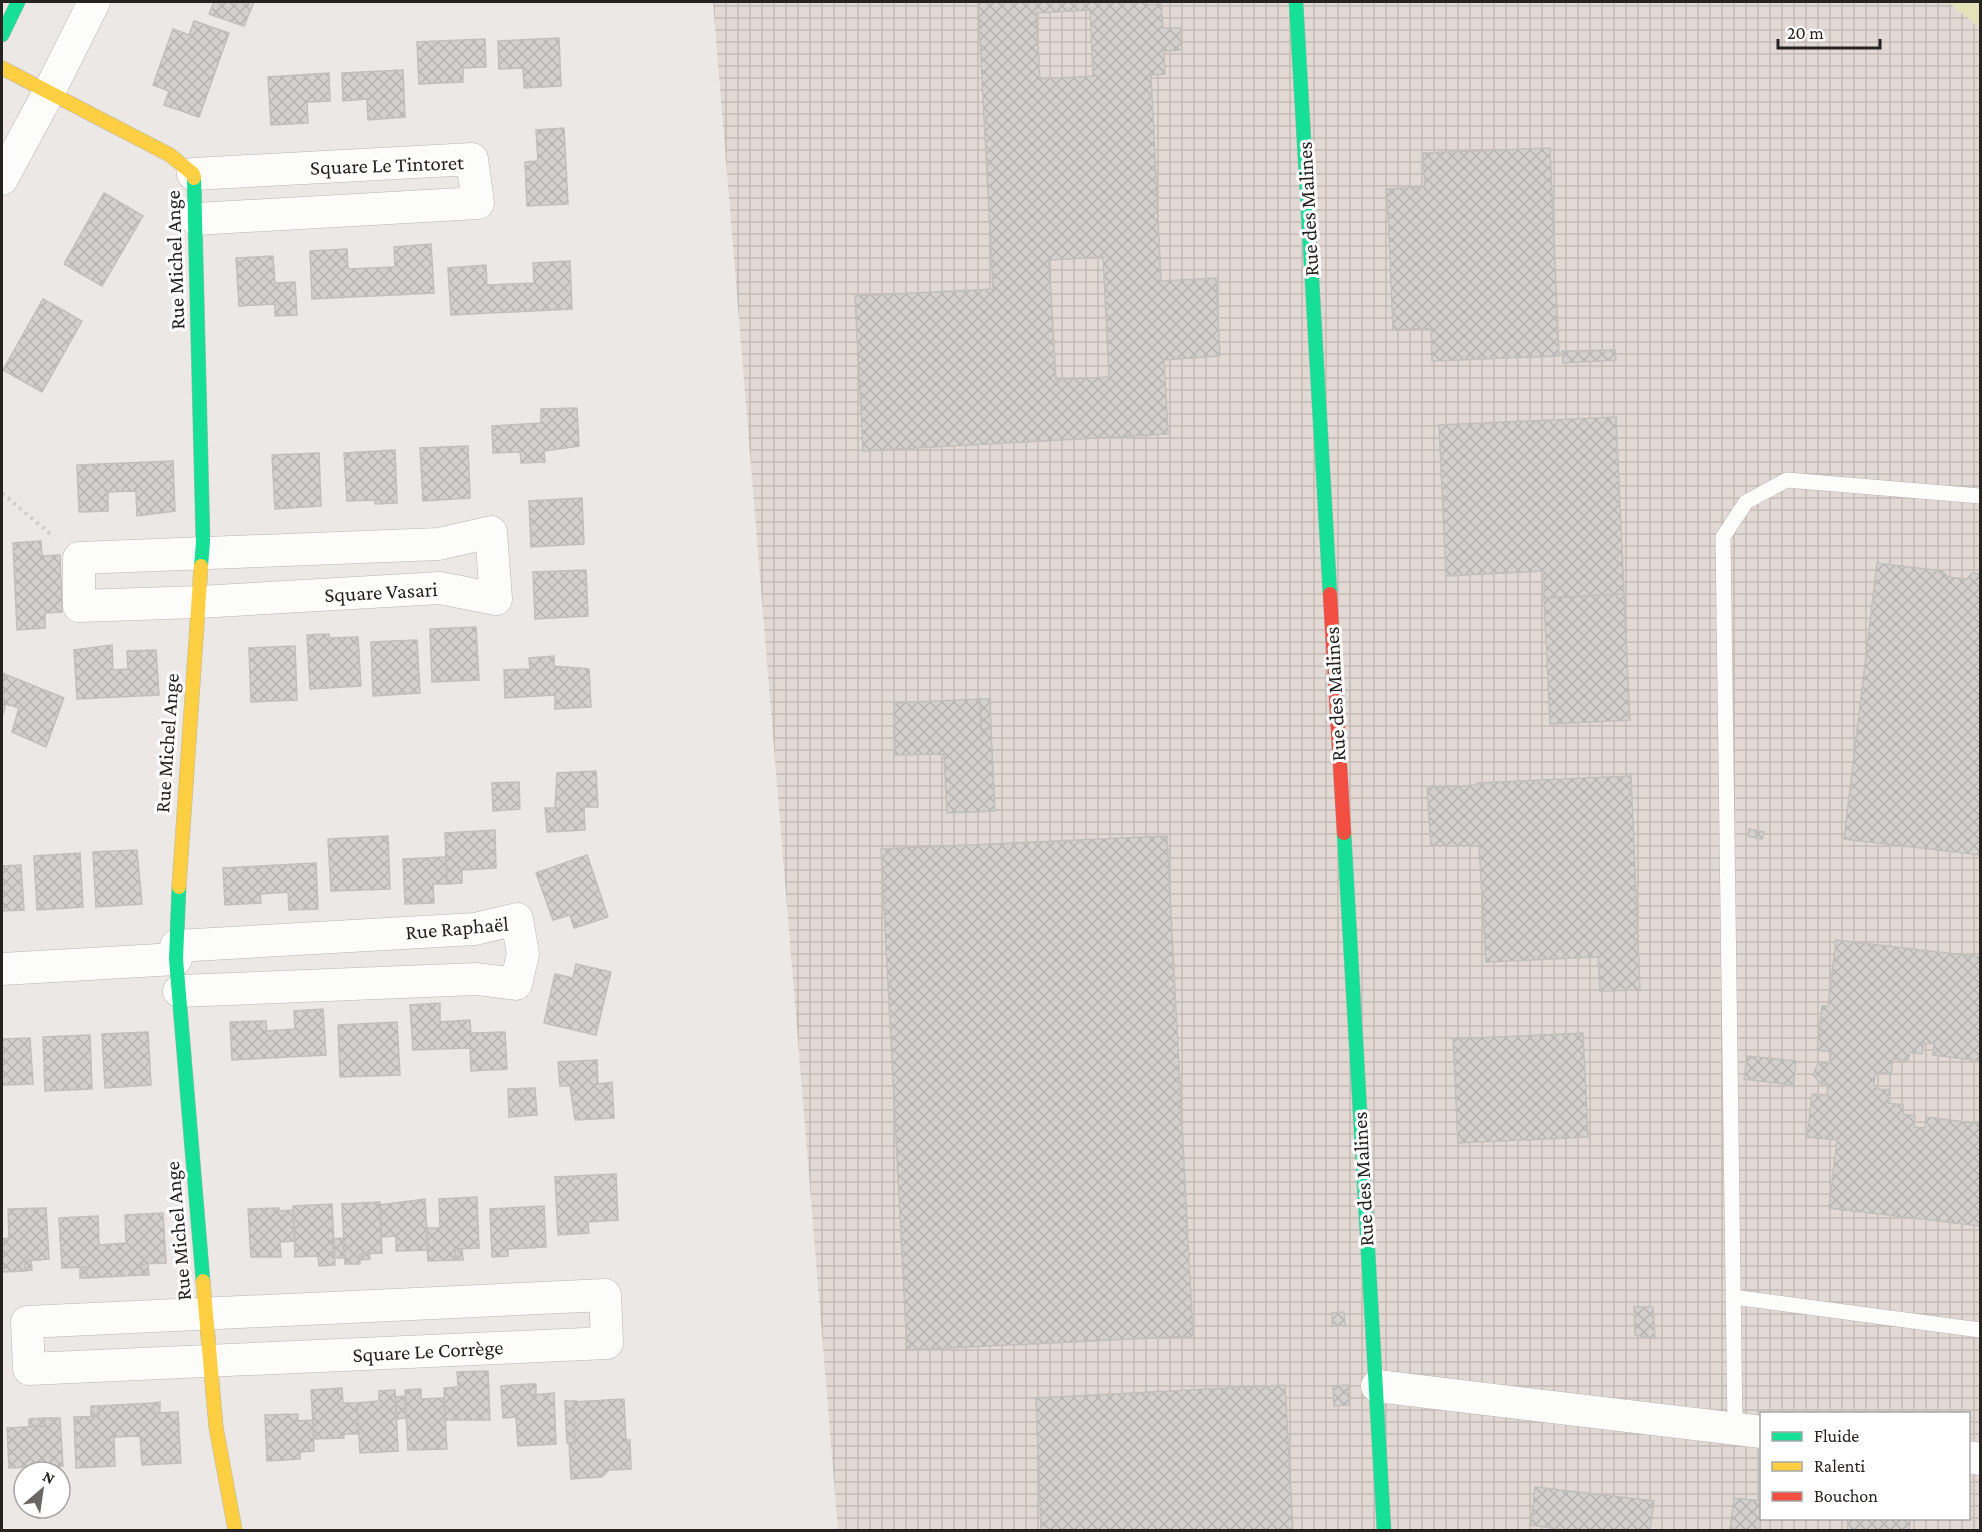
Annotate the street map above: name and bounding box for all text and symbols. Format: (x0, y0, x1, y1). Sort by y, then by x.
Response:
scale bar (1778, 12, 1880, 50)
text: 20 m (1787, 23, 1824, 43)
street label: Rue des Malines (1292, 141, 1324, 277)
street label: Square Le Tintoret (310, 150, 465, 180)
street label: Rue Michel Ange (161, 190, 189, 330)
street label: Square Vasari (324, 577, 439, 607)
street label: Rue des Malines (1319, 626, 1351, 762)
street label: Rue Michel Ange (150, 672, 184, 814)
street label: Rue Raphaël (404, 912, 510, 944)
street label: Rue des Malines (1347, 1111, 1379, 1247)
street label: Rue Michel Ange (160, 1160, 196, 1302)
street label: Square Le Corrège (352, 1335, 504, 1367)
legend (1760, 1412, 1970, 1520)
text: Fluide (1814, 1426, 1859, 1446)
text: Ralenti (1814, 1456, 1865, 1476)
north arrow (12, 1460, 72, 1520)
text: N (40, 1467, 58, 1487)
text: Bouchon (1814, 1486, 1878, 1506)

